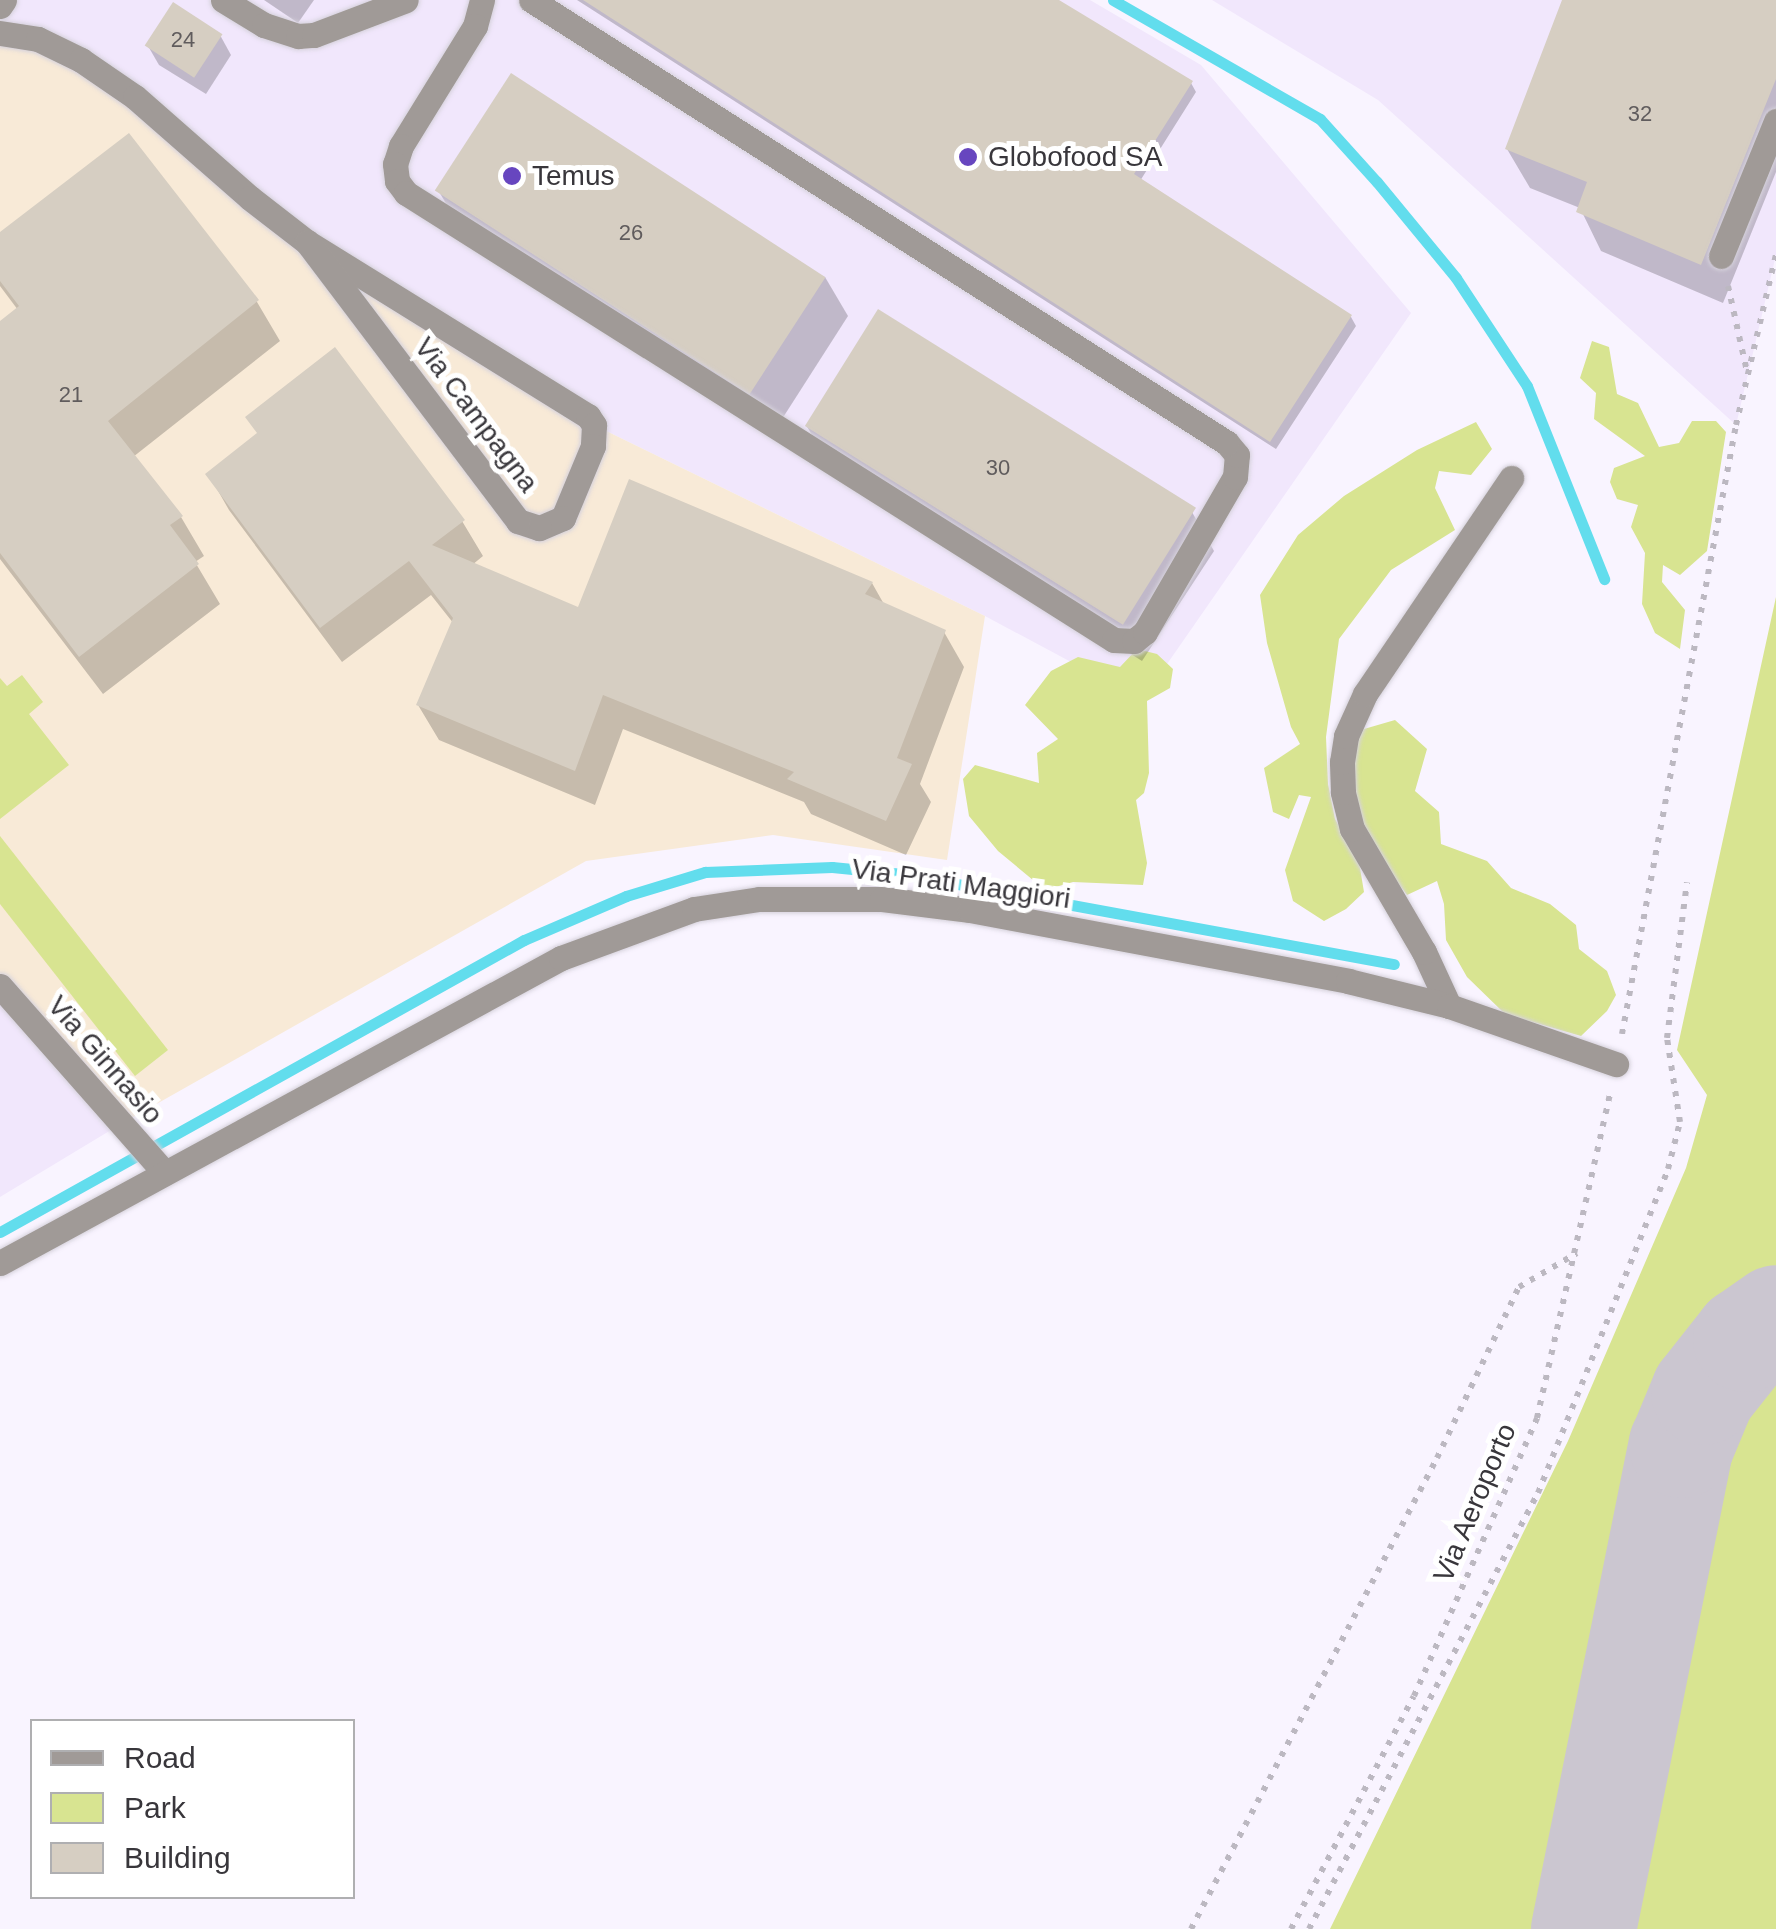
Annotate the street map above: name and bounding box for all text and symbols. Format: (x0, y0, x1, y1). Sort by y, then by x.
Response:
house number: 24 (171, 27, 195, 53)
house number: 32 (1628, 101, 1652, 127)
place label: Globofood SA (988, 140, 1162, 174)
marker: Globofood SA (957, 146, 979, 168)
place label: Temus (532, 159, 614, 193)
marker: Temus (501, 165, 523, 187)
house number: 26 (619, 220, 643, 246)
street label: Via Campagna (407, 331, 545, 499)
house number: 21 (59, 382, 83, 408)
house number: 30 (986, 455, 1010, 481)
street label: Via Prati Maggiori (849, 852, 1073, 916)
street label: Via Ginnasio (40, 989, 170, 1131)
street label: Via Aeroporto (1426, 1418, 1524, 1588)
legend (30, 1719, 355, 1899)
text: Road (124, 1741, 196, 1774)
text: Park (124, 1791, 186, 1824)
text: Building (124, 1841, 231, 1874)

